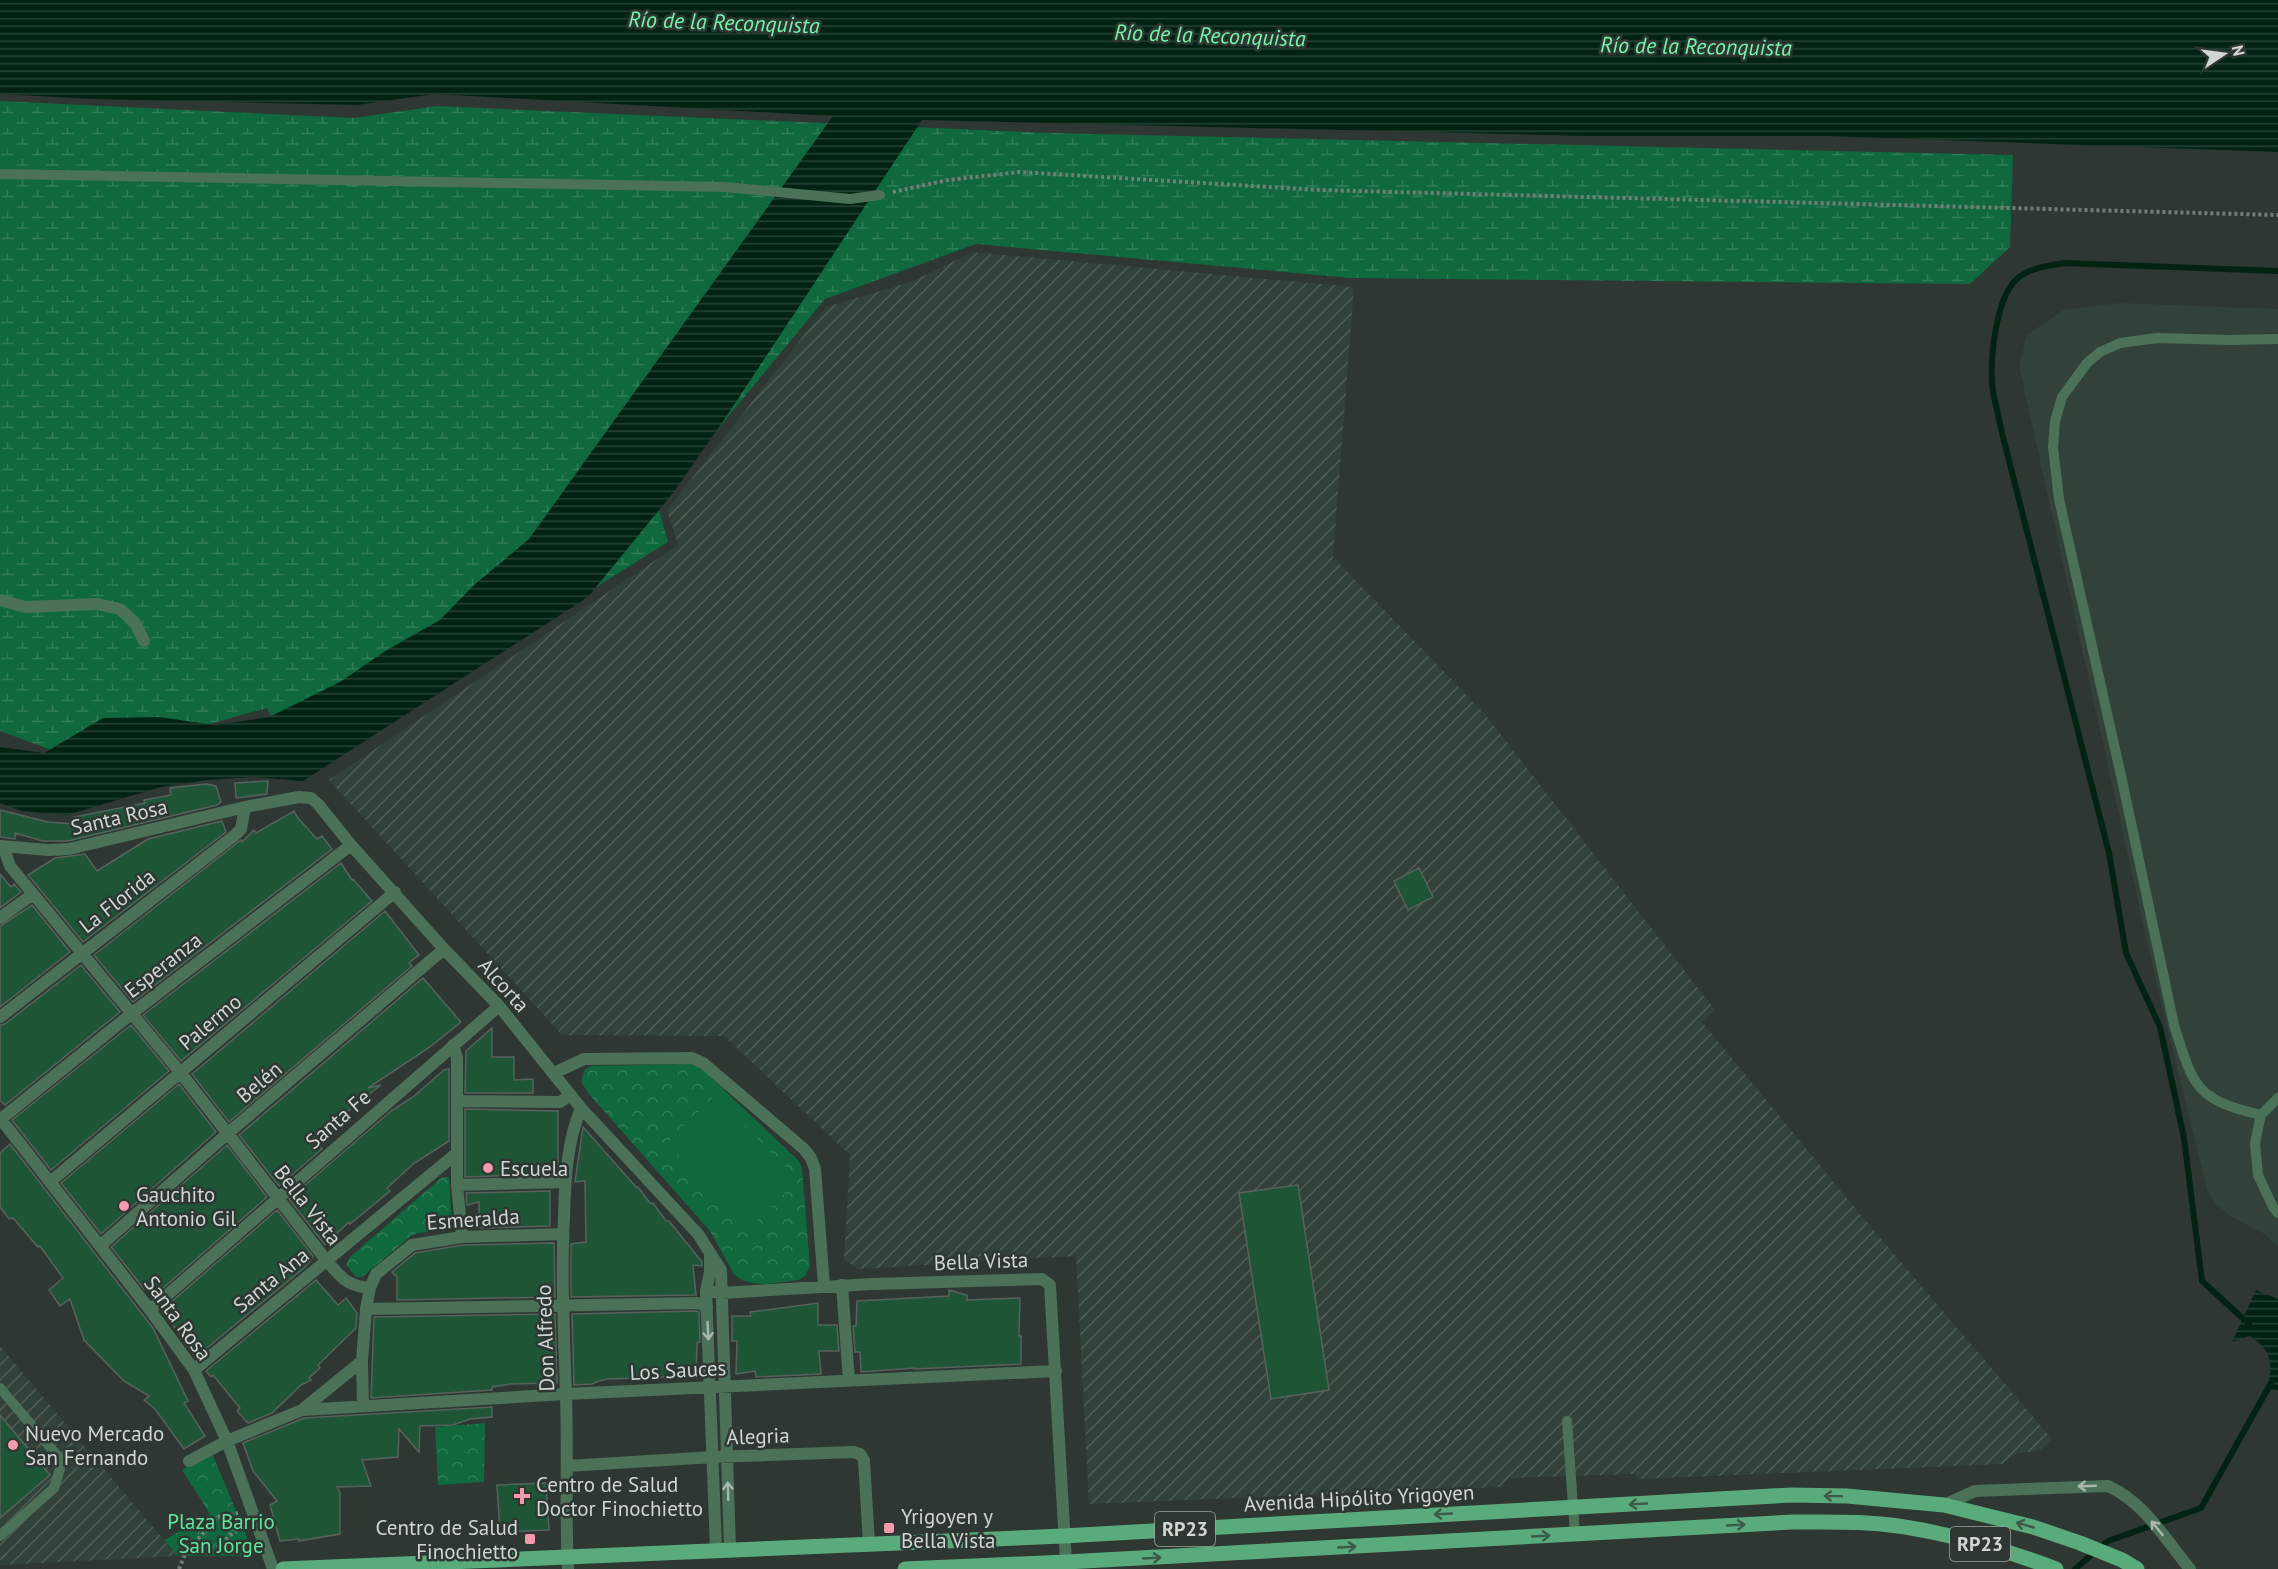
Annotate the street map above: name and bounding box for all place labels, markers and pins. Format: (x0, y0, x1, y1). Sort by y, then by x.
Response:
place label: Escuela (500, 1155, 568, 1182)
marker: Escuela (481, 1161, 495, 1175)
place label: Gauchito Antonio Gil (136, 1181, 237, 1232)
marker: Gauchito Antonio Gil (117, 1199, 131, 1213)
place label: Nuevo Mercado San Fernando (25, 1420, 164, 1471)
marker: Nuevo Mercado San Fernando (6, 1438, 20, 1452)
place label: Centro de Salud Doctor Finochietto (536, 1471, 703, 1522)
marker: Centro de Salud Doctor Finochietto (513, 1487, 531, 1505)
place label: Yrigoyen y Bella Vista (901, 1503, 996, 1554)
place label: Centro de Salud Finochietto (376, 1514, 518, 1565)
marker: Yrigoyen y Bella Vista (882, 1521, 896, 1535)
marker: Centro de Salud Finochietto (523, 1532, 537, 1546)

